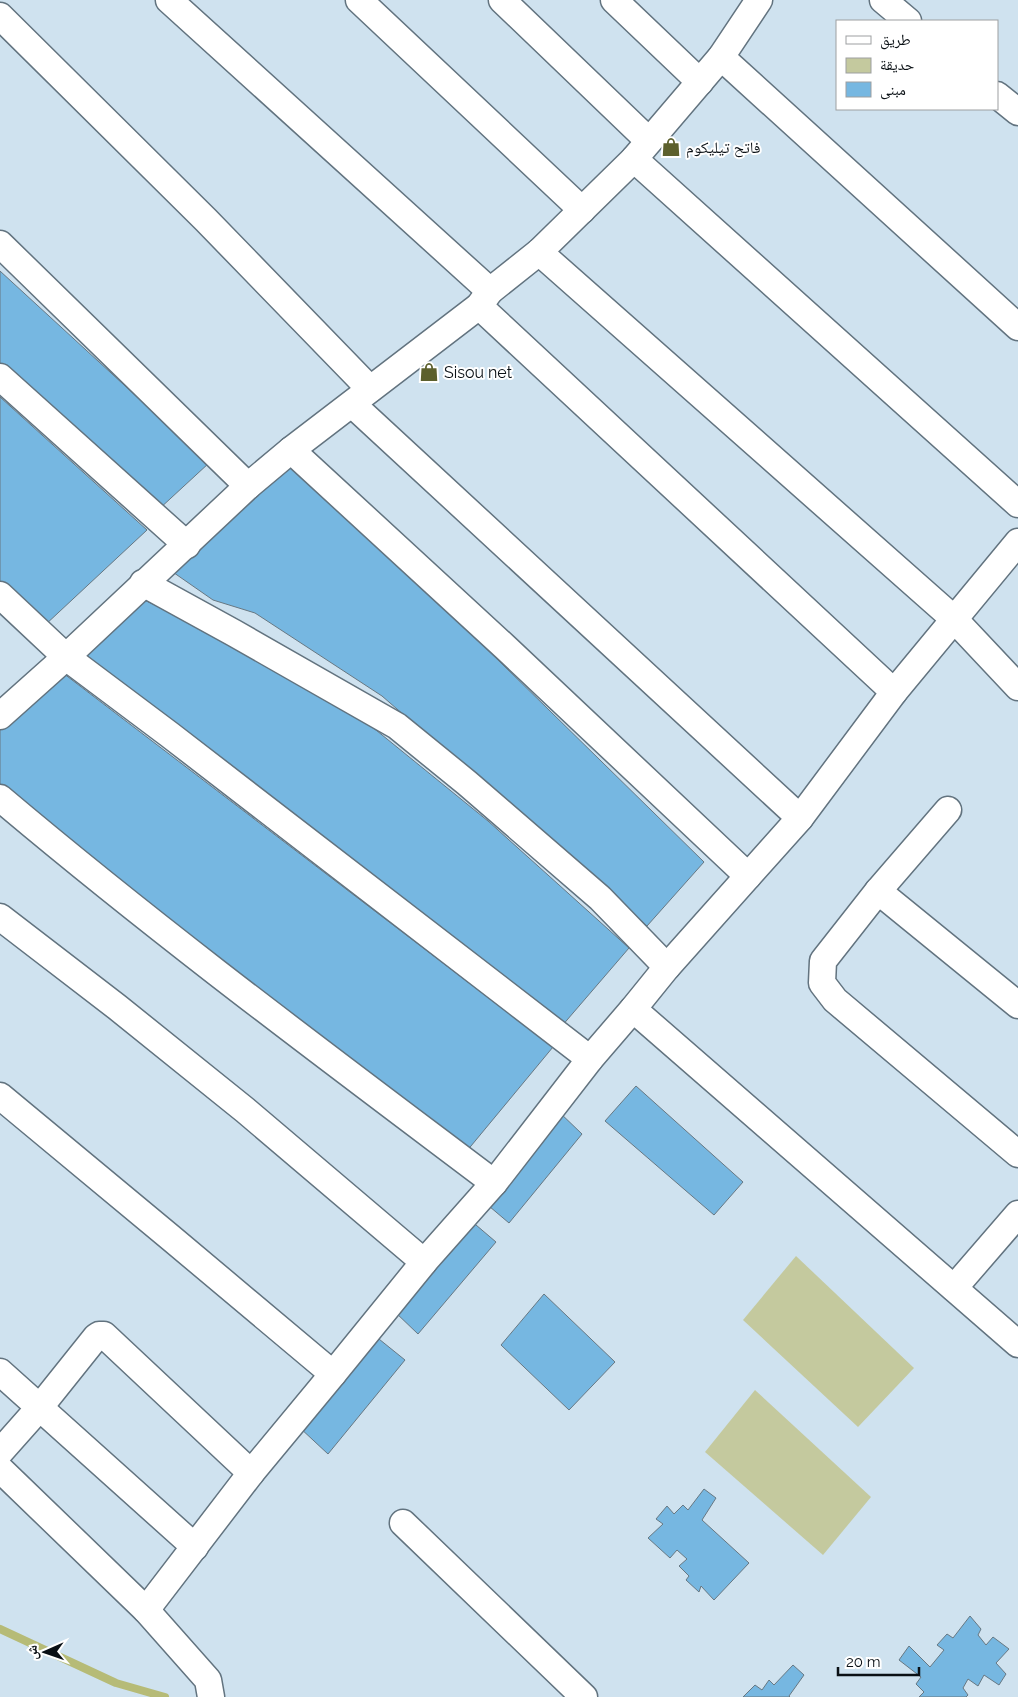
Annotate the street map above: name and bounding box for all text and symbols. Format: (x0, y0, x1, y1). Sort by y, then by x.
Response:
legend (836, 20, 998, 110)
text: طريق (880, 31, 911, 50)
text: حديقة (880, 56, 915, 74)
text: مبنى (880, 81, 906, 100)
shop icon: فاتح تيليكوم (660, 136, 682, 158)
place label: فاتح تيليكوم (686, 138, 761, 158)
shop icon: Sisou net (418, 361, 440, 383)
place label: Sisou net (444, 363, 513, 382)
north arrow (20, 1627, 70, 1677)
scale bar (838, 1644, 919, 1676)
text: ش (24, 1645, 41, 1660)
text: 20 m (846, 1653, 881, 1671)

